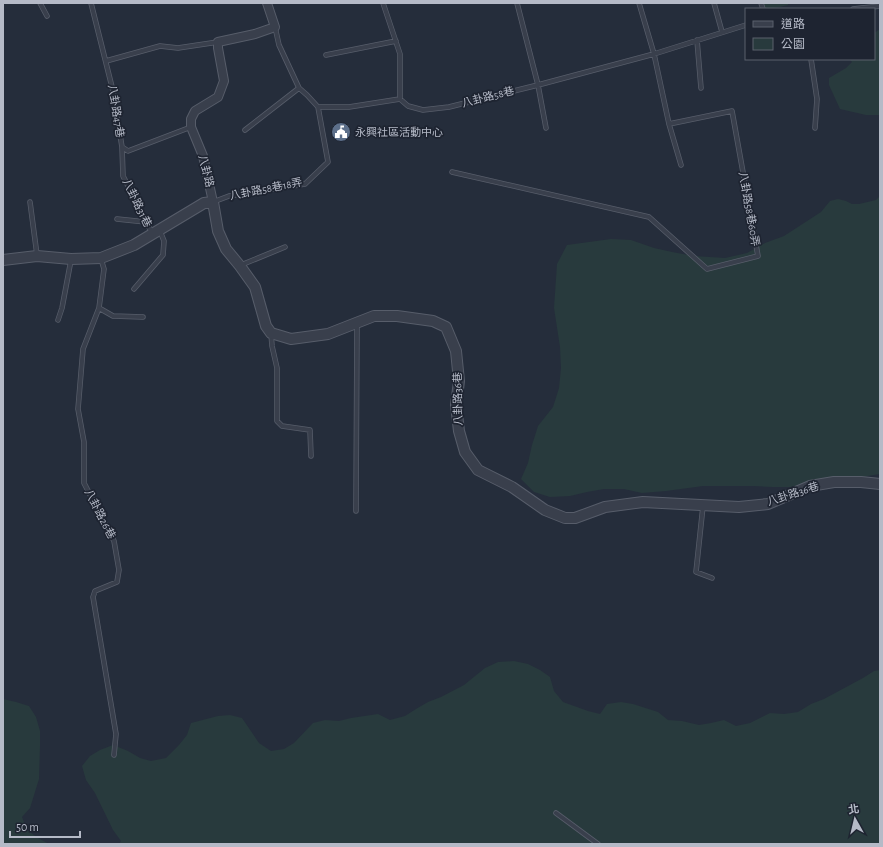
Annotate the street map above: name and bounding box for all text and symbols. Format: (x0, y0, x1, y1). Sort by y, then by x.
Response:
legend (745, 8, 875, 60)
text: 道路 (781, 17, 805, 30)
text: 公園 (781, 38, 805, 50)
street label: 八卦路47巷 (106, 83, 127, 138)
street label: 八卦路58巷 (460, 84, 515, 109)
public building icon: 永興社區活動中心 (330, 121, 352, 143)
place label: 永興社區活動中心 (355, 126, 443, 138)
street label: 八卦路 (197, 153, 216, 188)
street label: 八卦路58巷60弄 (737, 171, 762, 247)
street label: 八卦路58巷18弄 (229, 176, 303, 201)
street label: 八卦路31巷 (121, 177, 154, 229)
street label: 八卦路36巷 (451, 372, 464, 426)
street label: 八卦路36巷 (765, 480, 820, 508)
street label: 八卦路26巷 (83, 487, 118, 541)
north arrow (835, 799, 875, 839)
text: 北 (847, 803, 860, 816)
scale bar (10, 813, 80, 839)
text: 50 m (16, 821, 39, 833)

